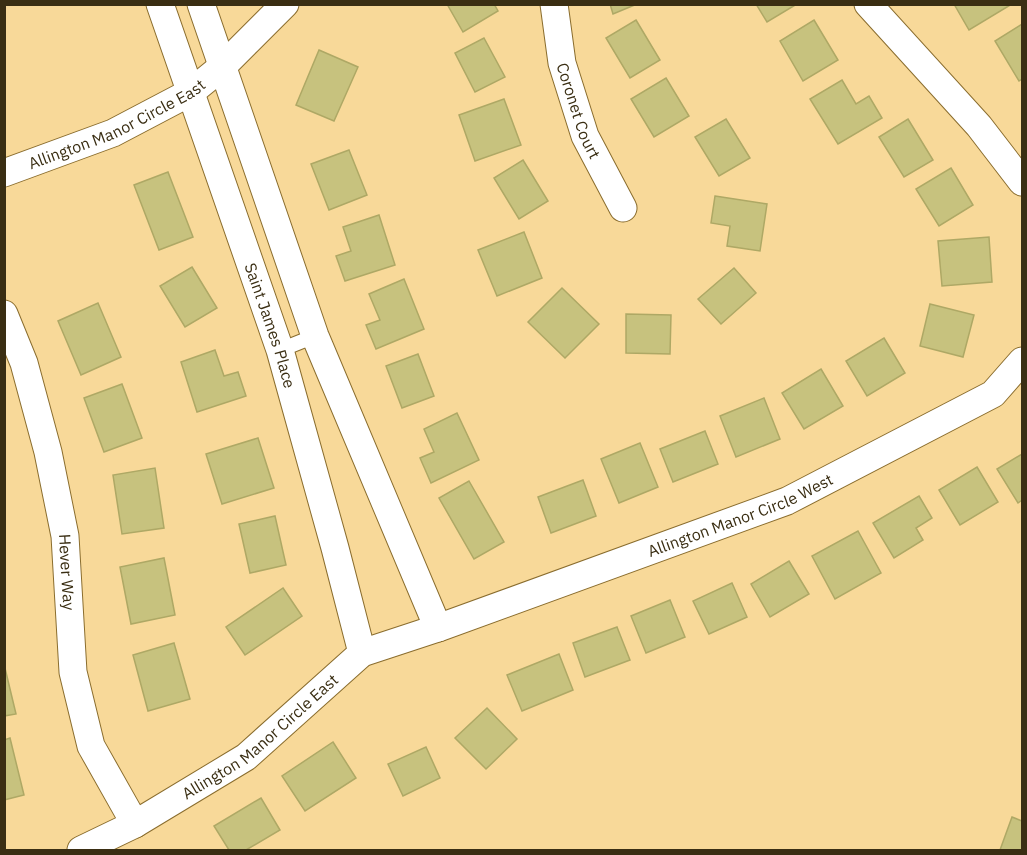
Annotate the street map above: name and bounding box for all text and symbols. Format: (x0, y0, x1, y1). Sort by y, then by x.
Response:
street label: Coronet Court (553, 60, 605, 162)
street label: Allington Manor Circle East (25, 75, 209, 173)
street label: Saint James Place (241, 260, 300, 391)
street label: Allington Manor Circle West (645, 469, 836, 561)
street label: Hever Way (55, 533, 79, 611)
street label: Allington Manor Circle East (178, 669, 342, 803)

